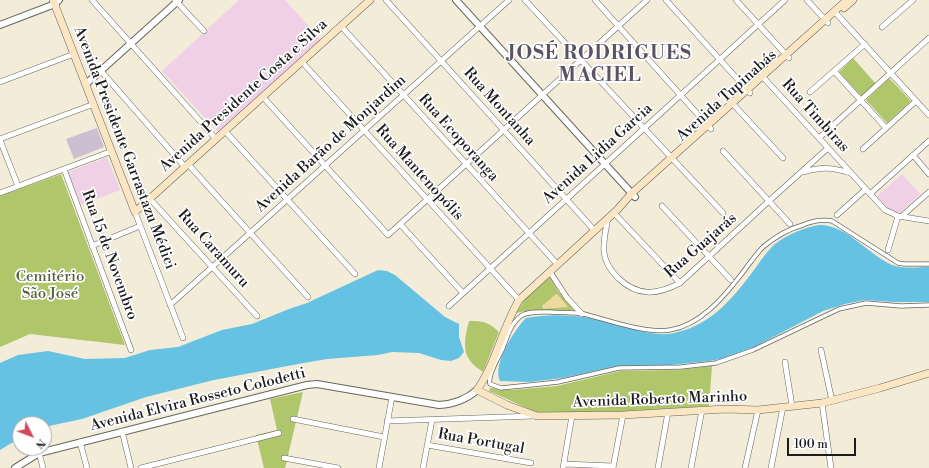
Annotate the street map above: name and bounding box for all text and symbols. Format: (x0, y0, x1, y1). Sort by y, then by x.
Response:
street label: Avenida Presidente Costa e Silva (156, 16, 332, 176)
street label: Avenida Presidente Garrastazu Médici (69, 24, 179, 272)
district label: JOSÉ RODRIGUES MACIEL (508, 43, 692, 87)
street label: Avenida Tupinabás (673, 46, 781, 146)
street label: Rua Montanha (459, 64, 539, 150)
street label: Avenida Barão de Monjardim (252, 72, 410, 216)
street label: Rua Timbiras (777, 76, 853, 156)
street label: Rua Ecoporanga (414, 91, 502, 185)
street label: Avenida Lidia Garcia (539, 100, 657, 208)
street label: Rua Mantenopólis (371, 121, 467, 225)
street label: Rua 15 de Novembro (77, 188, 141, 322)
street label: Rua Caramuru (173, 206, 253, 292)
street label: Rua Guajarás (661, 210, 741, 282)
park label: Cemitério São José (16, 268, 84, 303)
street label: Avenida Elvira Rosseto Colodetti (88, 365, 308, 435)
street label: Avenida Roberto Marinho (572, 388, 748, 412)
north arrow (12, 416, 52, 456)
street label: Rua Portugal (436, 426, 526, 458)
scale bar (789, 430, 858, 456)
text: N (32, 435, 48, 451)
text: 100 m (794, 437, 828, 452)

